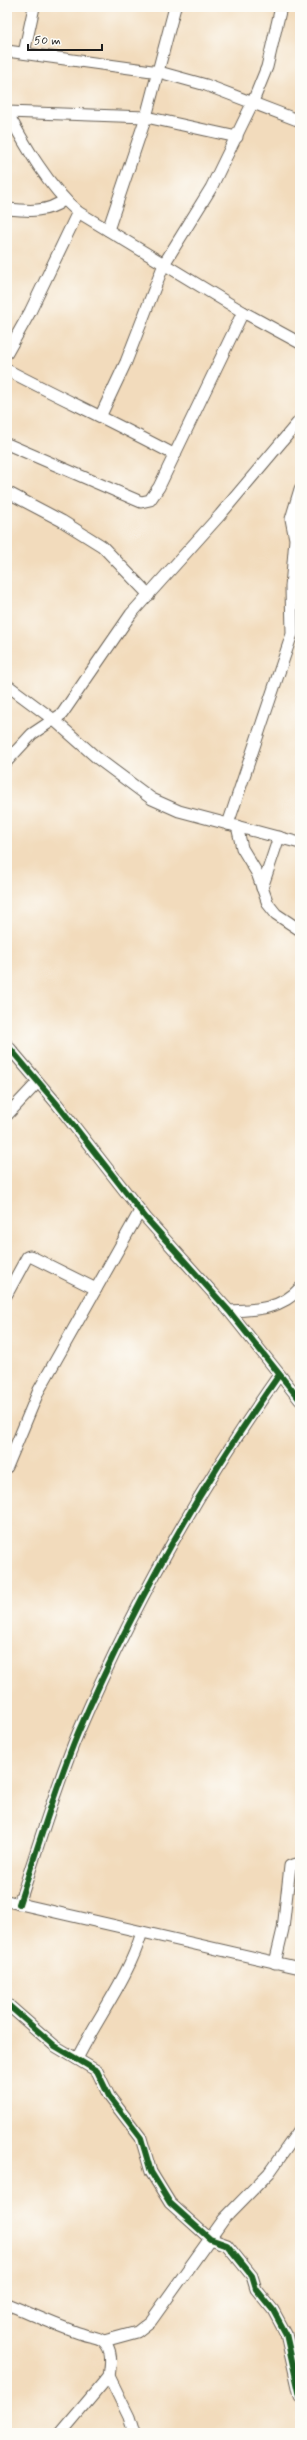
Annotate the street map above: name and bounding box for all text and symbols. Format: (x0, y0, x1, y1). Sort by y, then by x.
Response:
scale bar (28, 26, 102, 52)
text: 50 m (34, 33, 61, 49)

